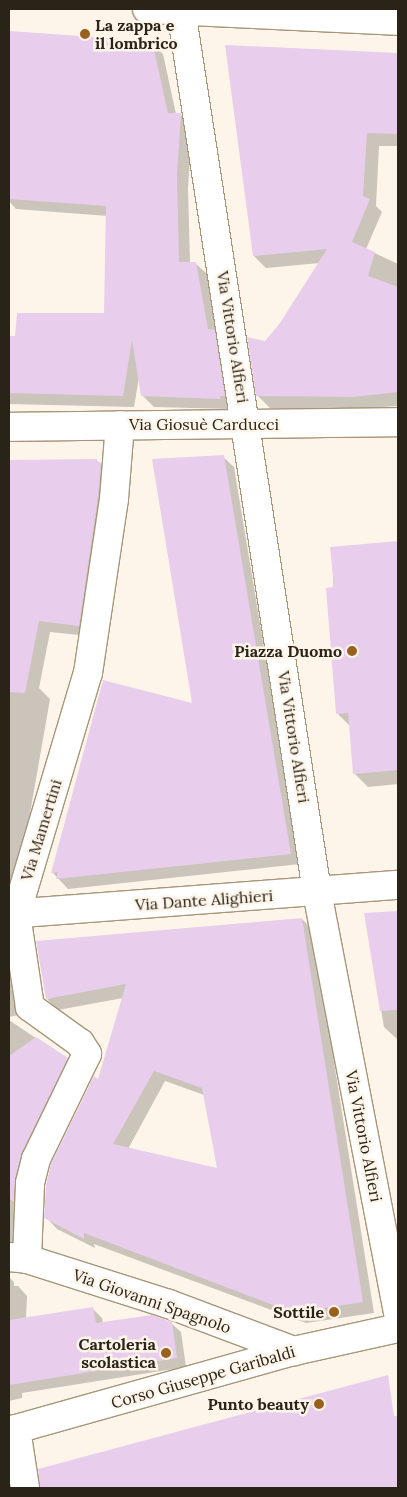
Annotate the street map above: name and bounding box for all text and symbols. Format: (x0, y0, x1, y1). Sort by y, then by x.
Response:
place label: La zappa e il lombrico (95, 15, 178, 53)
marker: La zappa e il lombrico (79, 28, 91, 40)
street label: Via Vittorio Alfieri (213, 270, 253, 404)
street label: Via Giosuè Carducci (129, 414, 279, 434)
place label: Piazza Duomo (234, 641, 342, 661)
marker: Piazza Duomo (346, 645, 358, 657)
street label: Via Vittorio Alfieri (274, 670, 314, 804)
street label: Via Mamertini (16, 777, 66, 883)
street label: Via Dante Alighieri (134, 886, 274, 914)
street label: Via Vittorio Alfieri (342, 1069, 386, 1203)
street label: Via Giovanni Spagnolo (70, 1265, 234, 1337)
place label: Sottile (273, 1302, 324, 1322)
marker: Sottile (328, 1306, 340, 1318)
place label: Cartoleria scolastica (78, 1334, 156, 1372)
street label: Corso Giuseppe Garibaldi (109, 1342, 297, 1412)
marker: Cartoleria scolastica (160, 1347, 172, 1359)
place label: Punto beauty (207, 1394, 309, 1414)
marker: Punto beauty (313, 1398, 325, 1410)

